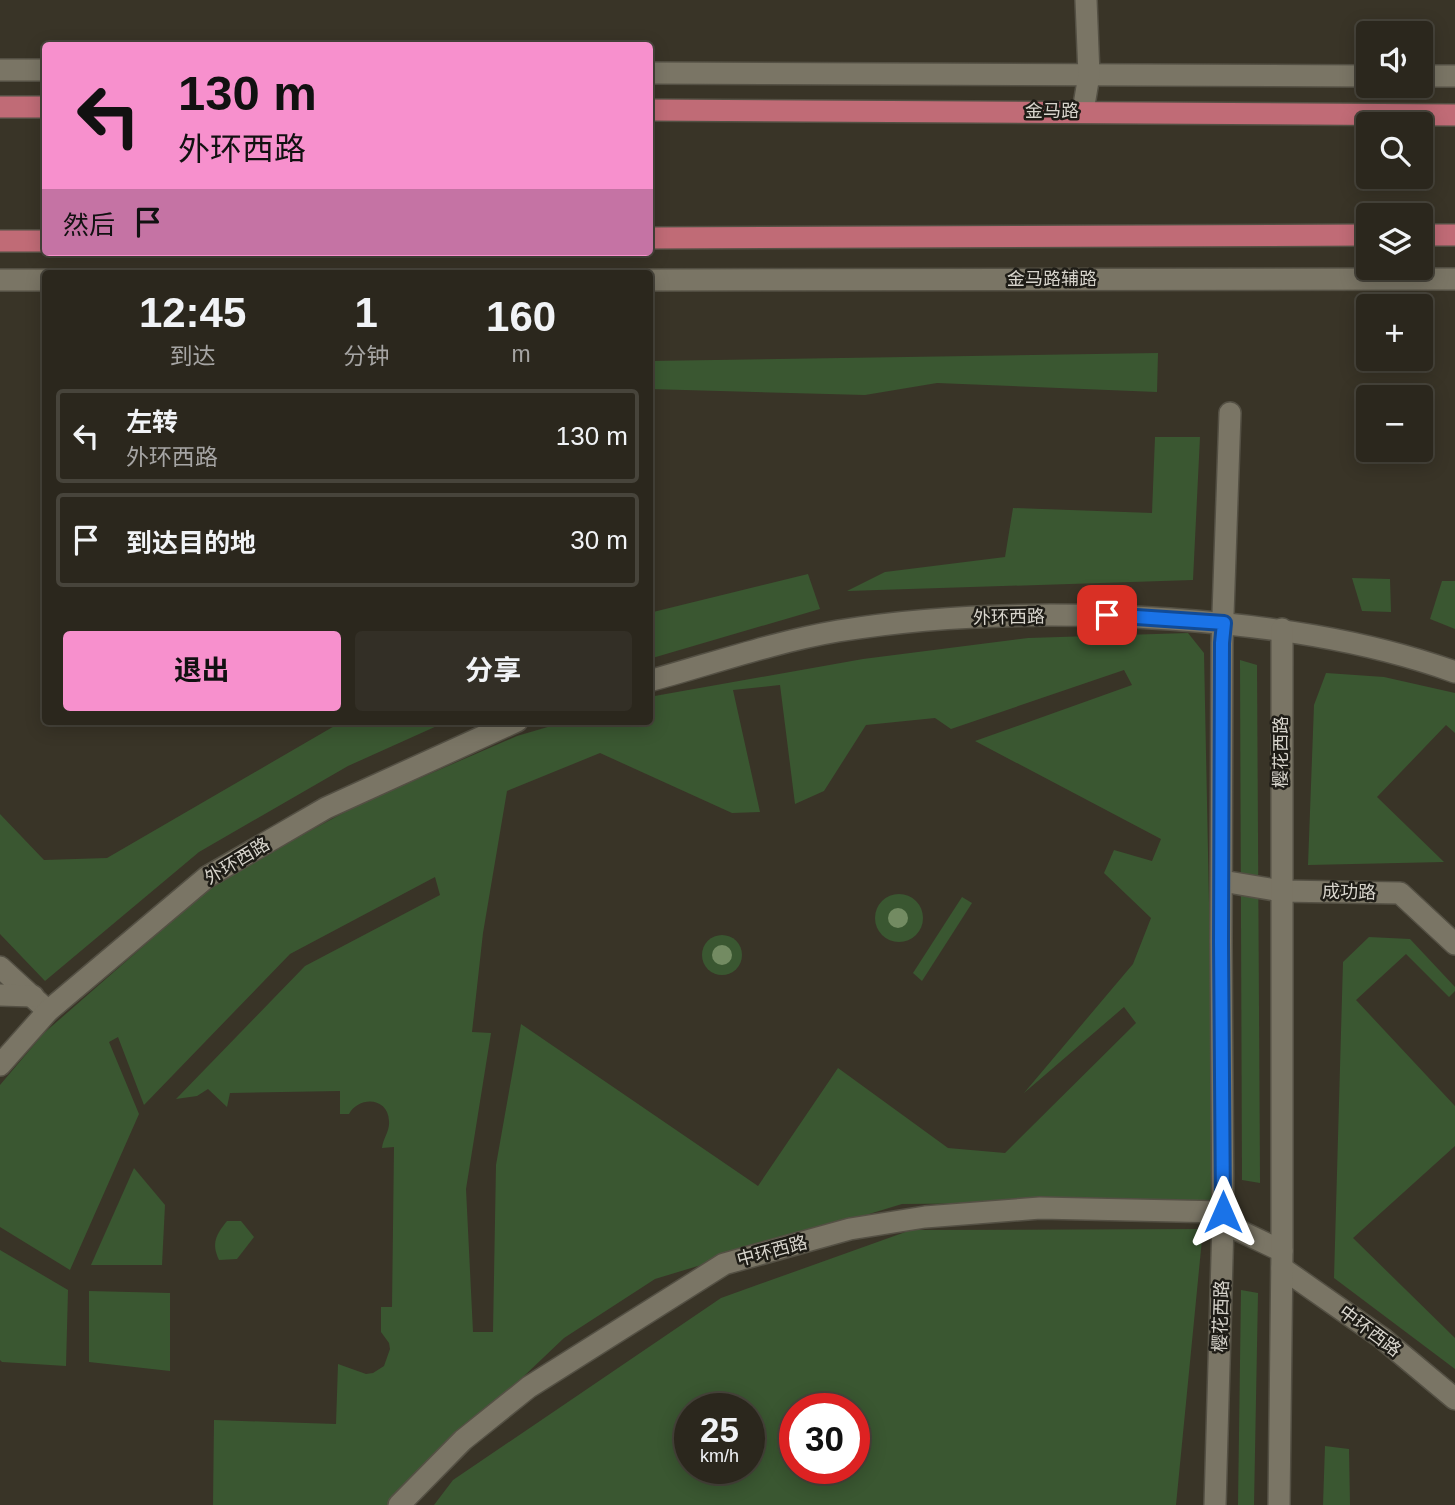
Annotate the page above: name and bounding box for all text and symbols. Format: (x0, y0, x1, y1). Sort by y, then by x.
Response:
map controls (1356, 21, 1433, 462)
button: sound (1356, 21, 1433, 98)
text: 130 m (178, 66, 317, 120)
icon: left (63, 70, 154, 161)
street label: 金马路 (1025, 101, 1079, 121)
button: search (1356, 112, 1433, 189)
text: 外环西路 (178, 131, 306, 167)
icon: arrive (129, 203, 167, 241)
button: layers (1356, 203, 1433, 280)
text: 然后 (63, 210, 115, 240)
street label: 金马路辅路 (1007, 269, 1097, 289)
text: 12:45 (139, 289, 246, 336)
text: 1 (354, 289, 378, 336)
text: 160 (486, 293, 556, 340)
button: + (1356, 294, 1433, 371)
text: m (512, 341, 531, 367)
text: 到达 (170, 343, 216, 369)
text: 分钟 (343, 343, 389, 369)
button: − (1356, 385, 1433, 462)
text: 左转 (126, 407, 178, 437)
icon: left (67, 417, 105, 455)
text: 130 m (556, 421, 628, 451)
text: 外环西路 (126, 444, 218, 470)
icon: arrive (67, 521, 105, 559)
text: 30 m (570, 525, 628, 555)
text: 到达目的地 (126, 528, 256, 558)
pin (1077, 585, 1137, 645)
icon: arrive (1088, 596, 1126, 634)
street label: 外环西路 (973, 606, 1045, 628)
button: 退出 (63, 631, 341, 711)
button: 分享 (355, 631, 632, 711)
street label: 樱花西路 (1271, 716, 1291, 788)
street label: 外环西路 (201, 834, 273, 888)
street label: 成功路 (1322, 882, 1376, 902)
position arrow (1186, 1175, 1260, 1249)
street label: 中环西路 (735, 1232, 809, 1270)
street label: 樱花西路 (1210, 1280, 1232, 1352)
street label: 中环西路 (1335, 1301, 1405, 1361)
speed limit sign: 30 (779, 1393, 870, 1484)
text: 25 (700, 1410, 739, 1449)
text: km/h (700, 1446, 739, 1466)

